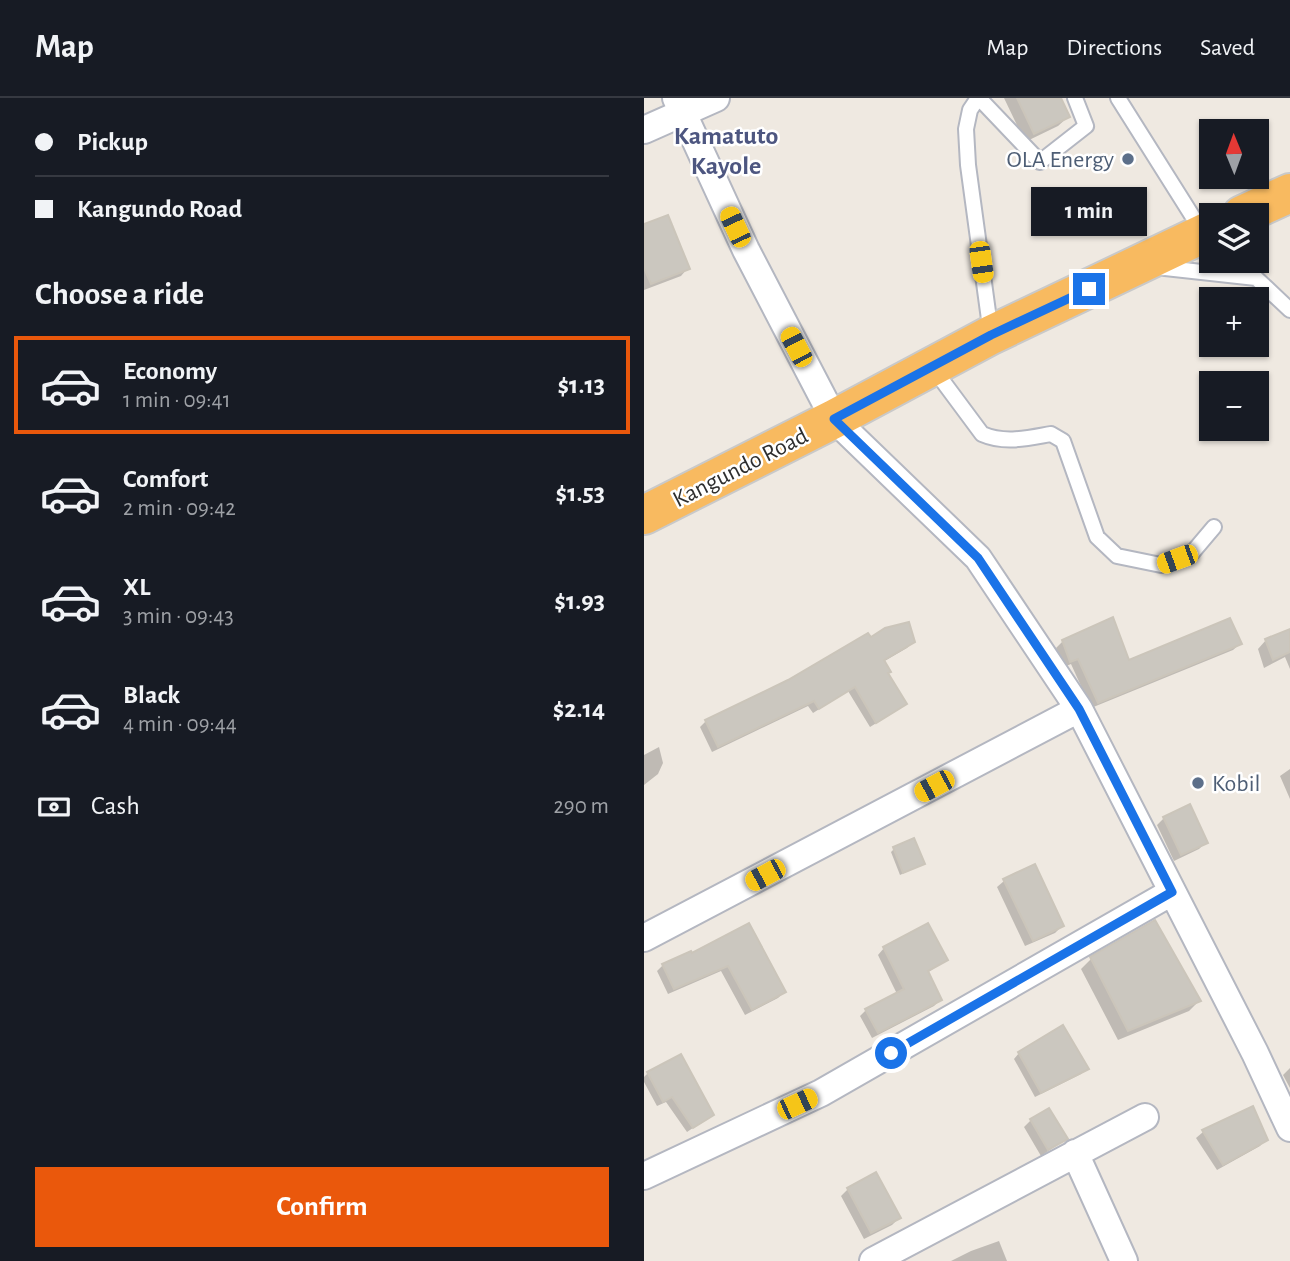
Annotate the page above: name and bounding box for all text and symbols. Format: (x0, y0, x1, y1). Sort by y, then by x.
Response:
text: Map (35, 31, 94, 64)
text: Map (986, 36, 1028, 60)
text: Directions (1066, 36, 1162, 60)
text: Saved (1200, 36, 1255, 60)
north arrow (1199, 119, 1269, 189)
map controls (1199, 119, 1269, 441)
district label: Kamatuto Kayole (674, 123, 778, 179)
text: Pickup (77, 129, 148, 155)
place label: OLA Energy (1006, 148, 1114, 172)
marker: OLA Energy (1120, 151, 1136, 167)
callout: 1 min (1031, 188, 1147, 236)
text: Kangundo Road (77, 196, 242, 222)
text: 1 min (1065, 200, 1113, 223)
button: layers (1199, 203, 1269, 273)
car (717, 204, 754, 250)
car (968, 240, 995, 284)
route end (1073, 273, 1105, 305)
text: Choose a ride (35, 278, 204, 310)
button: + (1199, 287, 1269, 357)
car (777, 324, 816, 370)
icon: car (39, 354, 102, 417)
text: Economy (123, 358, 217, 384)
button: − (1199, 371, 1269, 441)
text: $1.13 (557, 372, 605, 398)
text: 1 min · 09:41 (123, 389, 231, 412)
street label: Kangundo Road (669, 424, 812, 512)
icon: car (39, 462, 102, 525)
text: Comfort (123, 466, 208, 492)
text: $1.53 (556, 480, 605, 506)
text: 2 min · 09:42 (123, 497, 236, 520)
car (1154, 542, 1201, 576)
icon: car (39, 570, 102, 633)
text: XL (123, 574, 150, 600)
text: $1.93 (554, 588, 605, 614)
text: 3 min · 09:43 (123, 605, 234, 628)
icon: car (39, 678, 102, 741)
text: Black (123, 682, 180, 708)
text: $2.14 (553, 696, 605, 722)
text: 4 min · 09:44 (123, 713, 237, 736)
car (911, 767, 958, 805)
place label: Kobil (1212, 772, 1260, 796)
marker: Kobil (1190, 775, 1206, 791)
icon: cash (35, 788, 73, 826)
text: Cash (91, 793, 140, 819)
text: 290 m (553, 795, 609, 818)
car (742, 856, 789, 894)
route start (875, 1037, 907, 1069)
car (774, 1086, 821, 1122)
button: Confirm (35, 1167, 609, 1247)

